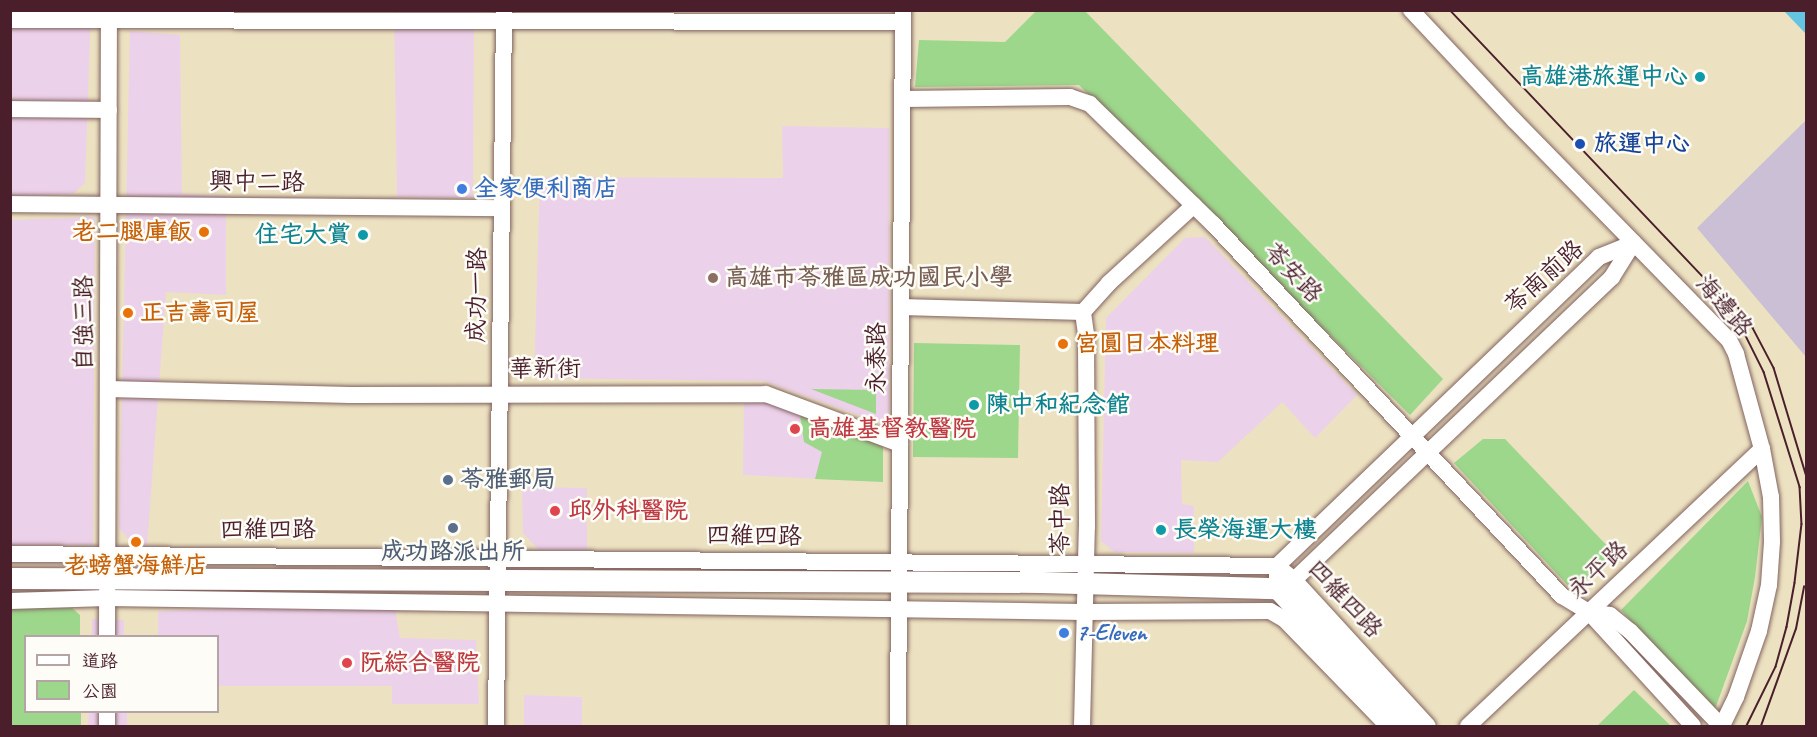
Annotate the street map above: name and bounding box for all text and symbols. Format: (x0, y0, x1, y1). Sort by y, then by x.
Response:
place label: 高雄港旅運中心 (1520, 63, 1688, 91)
marker: 高雄港旅運中心 (1693, 70, 1707, 84)
place label: 旅運中心 (1594, 130, 1690, 158)
marker: 旅運中心 (1571, 135, 1589, 153)
street label: 興中二路 (209, 167, 305, 197)
place label: 全家便利商店 (474, 175, 618, 203)
marker: 全家便利商店 (455, 182, 469, 196)
place label: 老二腿庫飯 (72, 218, 192, 246)
place label: 住宅大賞 (255, 221, 351, 249)
marker: 老二腿庫飯 (197, 225, 211, 239)
marker: 住宅大賞 (356, 228, 370, 242)
street label: 苓南前路 (1499, 234, 1589, 320)
street label: 苓安路 (1258, 237, 1328, 309)
street label: 成功一路 (462, 247, 492, 343)
place label: 高雄市苓雅區成功國民小學 (725, 264, 1013, 292)
street label: 海邊路 (1690, 269, 1758, 343)
marker: 高雄市苓雅區成功國民小學 (706, 271, 720, 285)
street label: 自強三路 (70, 275, 98, 371)
place label: 正吉壽司屋 (140, 299, 260, 327)
marker: 正吉壽司屋 (121, 306, 135, 320)
street label: 永泰路 (863, 322, 891, 394)
place label: 宮圓日本料理 (1075, 330, 1219, 358)
marker: 宮圓日本料理 (1056, 337, 1070, 351)
street label: 華新街 (509, 355, 581, 383)
place label: 陳中和紀念館 (986, 391, 1130, 419)
marker: 陳中和紀念館 (967, 398, 981, 412)
place label: 高雄基督教醫院 (808, 415, 976, 443)
marker: 高雄基督教醫院 (786, 420, 804, 438)
place label: 苓雅郵局 (460, 466, 556, 494)
marker: 苓雅郵局 (441, 473, 455, 487)
street label: 苓中路 (1047, 483, 1075, 555)
place label: 邱外科醫院 (568, 497, 688, 525)
marker: 邱外科醫院 (546, 502, 564, 520)
street label: 四維四路 (220, 516, 316, 544)
place label: 長榮海運大樓 (1173, 516, 1317, 544)
marker: 成功路派出所 (446, 521, 460, 535)
street label: 四維四路 (706, 521, 802, 551)
marker: 長榮海運大樓 (1154, 523, 1168, 537)
marker: 老螃蟹海鮮店 (129, 535, 143, 549)
street label: 永平路 (1562, 535, 1634, 605)
place label: 成功路派出所 (381, 538, 525, 566)
place label: 老螃蟹海鮮店 (64, 552, 208, 580)
street label: 四維四路 (1302, 554, 1388, 644)
place label: 7-Eleven (1076, 619, 1147, 647)
marker: 7-Eleven (1057, 626, 1071, 640)
legend (24, 635, 219, 713)
place label: 阮綜合醫院 (360, 649, 480, 677)
text: 道路 (82, 650, 118, 672)
marker: 阮綜合醫院 (338, 654, 356, 672)
text: 公園 (82, 680, 118, 702)

